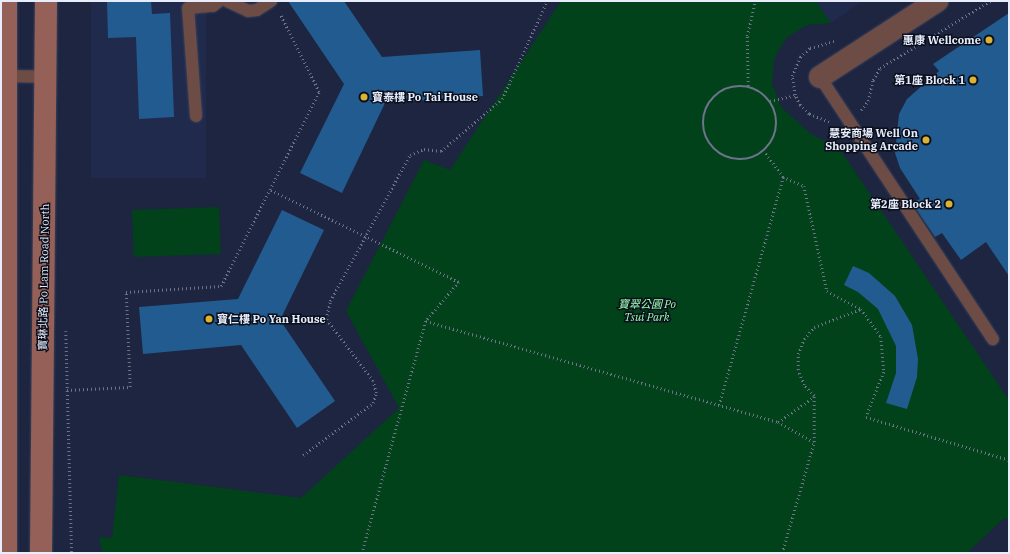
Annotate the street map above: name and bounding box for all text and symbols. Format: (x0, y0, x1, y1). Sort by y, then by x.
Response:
place label: 惠康 Wellcome (903, 33, 981, 47)
marker: 惠康 Wellcome (984, 35, 994, 45)
place label: 第1座 Block 1 (894, 73, 965, 87)
marker: 第1座 Block 1 (968, 75, 978, 85)
place label: 寶泰樓 Po Tai House (372, 90, 478, 104)
marker: 寶泰樓 Po Tai House (359, 92, 369, 102)
place label: 慧安商場 Well On Shopping Arcade (825, 127, 918, 153)
marker: 慧安商場 Well On Shopping Arcade (921, 135, 931, 145)
place label: 第2座 Block 2 (870, 197, 941, 211)
marker: 第2座 Block 2 (944, 199, 954, 209)
street label: 寶琳北路 Po Lam Road North (36, 204, 52, 350)
park label: 寶翠公園 Po Tsui Park (618, 298, 676, 324)
place label: 寶仁樓 Po Yan House (217, 312, 326, 326)
marker: 寶仁樓 Po Yan House (204, 314, 214, 324)

